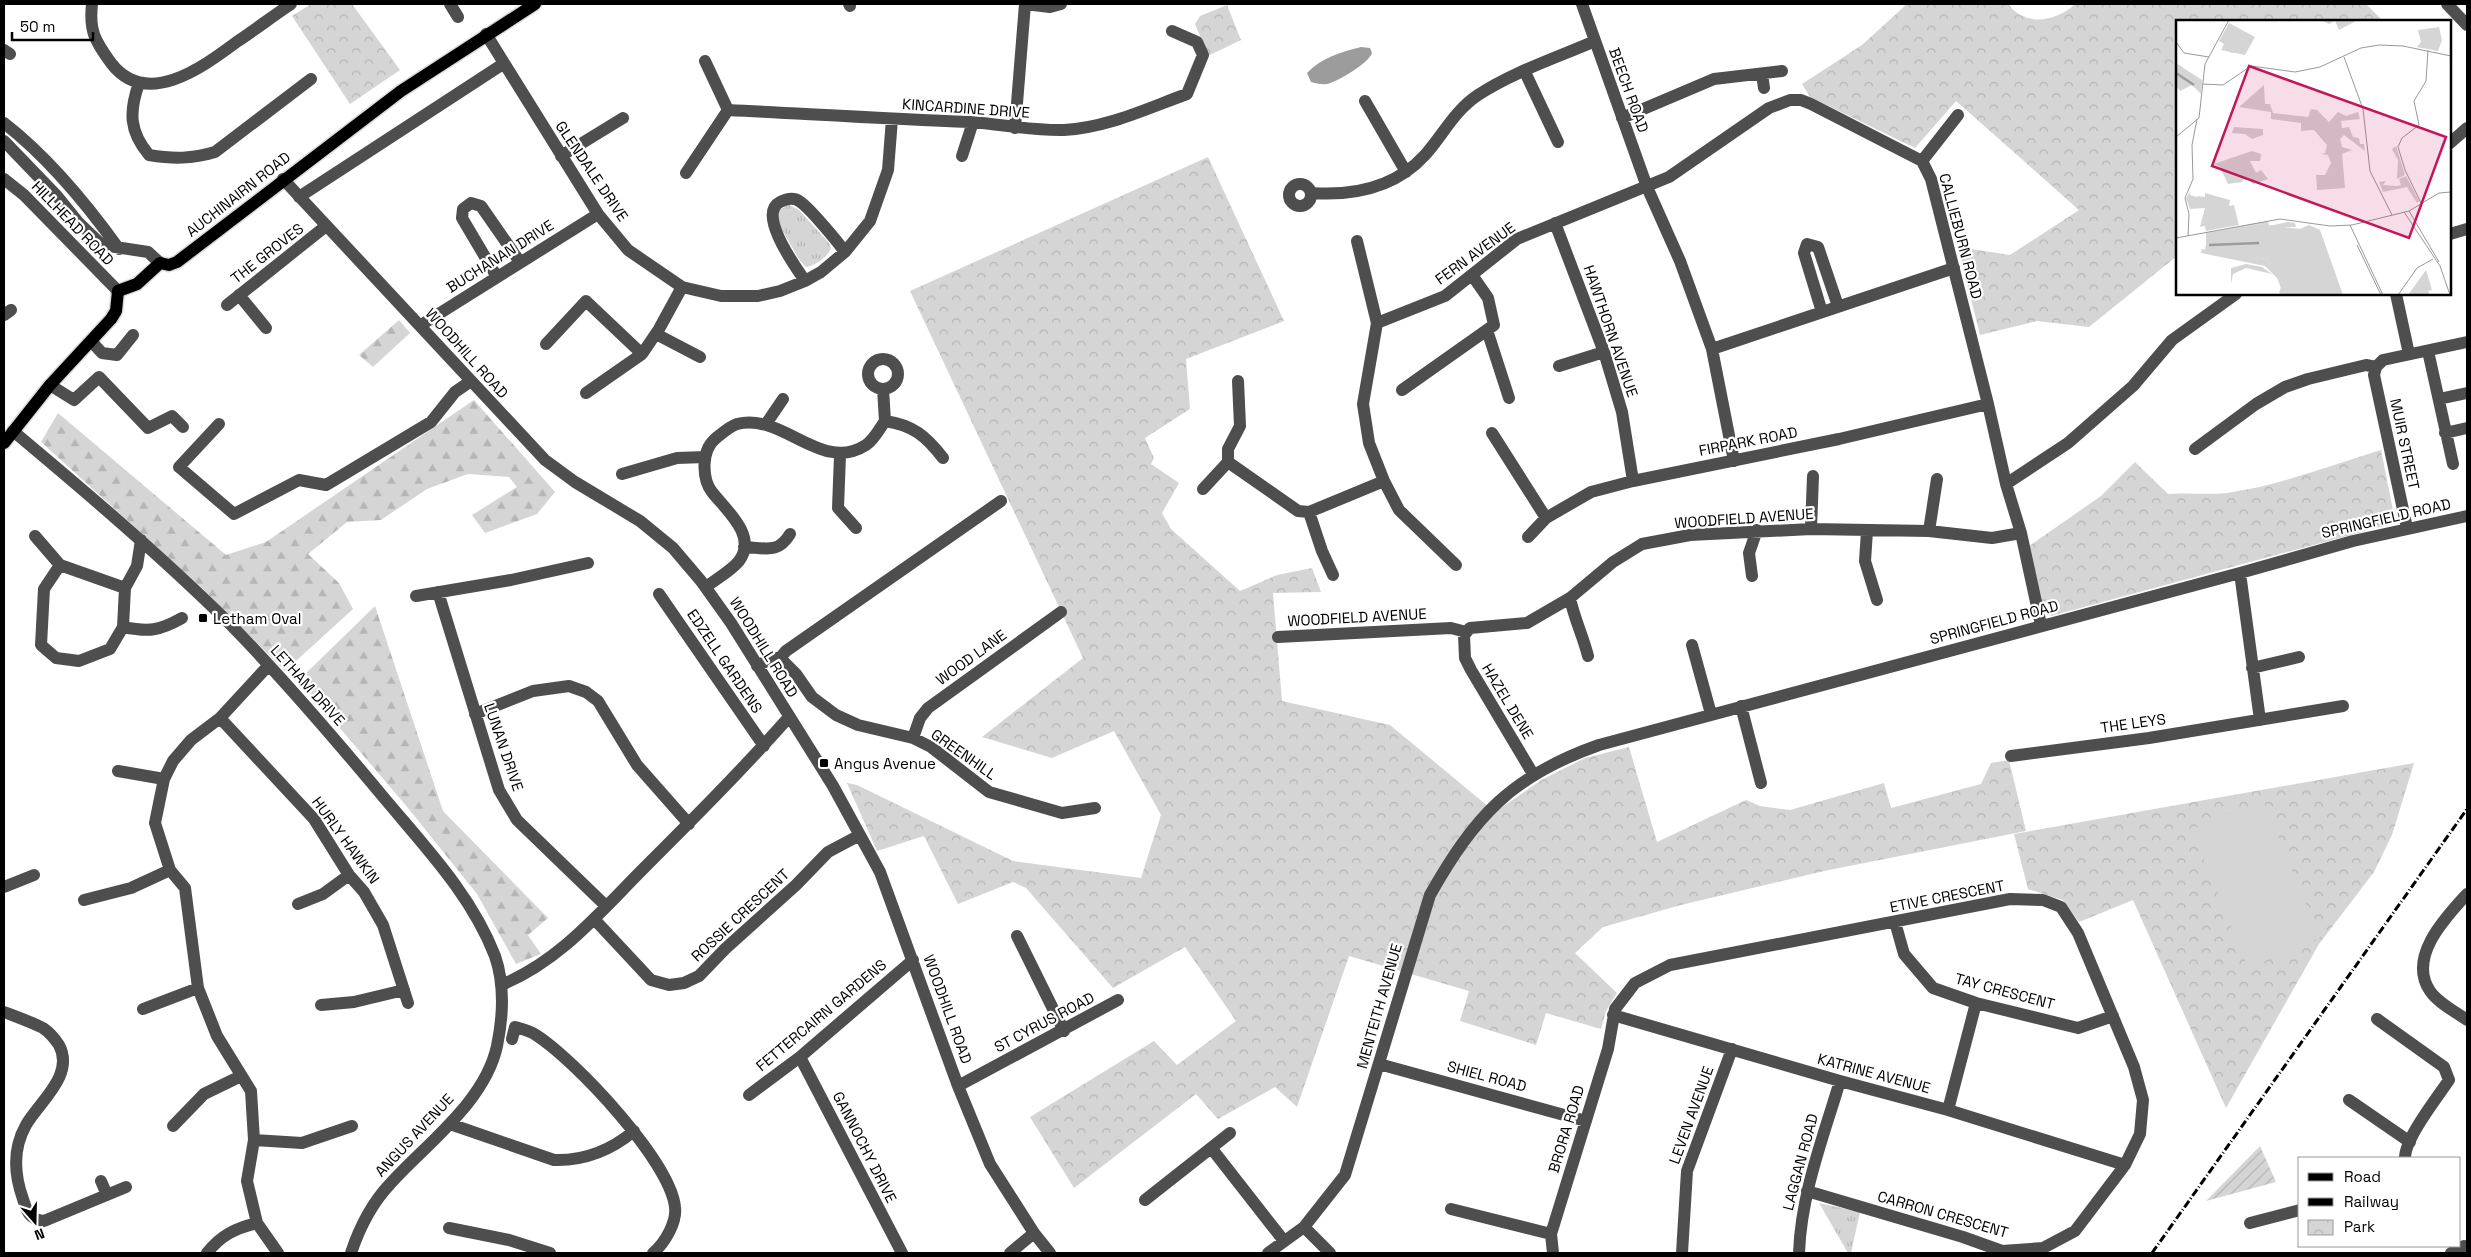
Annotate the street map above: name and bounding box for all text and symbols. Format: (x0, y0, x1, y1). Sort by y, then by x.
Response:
scale bar (12, 10, 94, 42)
text: 50 m (20, 17, 55, 36)
inset map (2176, 20, 2451, 295)
street label: BEECH ROAD (1605, 45, 1653, 135)
street label: KINCARDINE DRIVE (902, 94, 1030, 122)
street label: GLENDALE DRIVE (551, 117, 633, 225)
street label: AUCHINAIRN ROAD (182, 147, 294, 241)
street label: CALLIEBURN ROAD (1935, 171, 1987, 301)
street label: HILLHEAD ROAD (28, 177, 118, 269)
street label: BUCHANAN DRIVE (443, 215, 557, 297)
street label: FERN AVENUE (1431, 218, 1519, 288)
street label: THE GROVES (227, 219, 307, 287)
street label: HAWTHORN AVENUE (1579, 262, 1643, 400)
street label: WOODHILL ROAD (422, 304, 512, 402)
street label: MUIR STREET (2386, 397, 2424, 491)
street label: FIRPARK ROAD (1697, 422, 1799, 460)
street label: SPRINGFIELD ROAD (2319, 494, 2453, 542)
street label: WOODFIELD AVENUE (1674, 504, 1814, 532)
street label: WOODHILL ROAD (726, 593, 802, 701)
street label: SPRINGFIELD ROAD (1928, 596, 2060, 648)
street label: WOODFIELD AVENUE (1287, 604, 1427, 630)
street label: EDZELL GARDENS (683, 605, 767, 717)
place label: Letham Oval (213, 609, 301, 628)
marker: Letham Oval (197, 612, 209, 624)
street label: WOOD LANE (932, 625, 1010, 689)
street label: LETHAM DRIVE (267, 641, 349, 729)
street label: HAZEL DENE (1478, 660, 1538, 742)
street label: LUNAN DRIVE (480, 700, 528, 794)
street label: THE LEYS (2099, 709, 2167, 737)
street label: GREENHILL (927, 724, 1001, 784)
place label: Angus Avenue (834, 754, 936, 773)
marker: Angus Avenue (818, 757, 830, 769)
street label: HURLY HAWKIN (308, 793, 384, 887)
street label: ROSSIE CRESCENT (687, 864, 793, 965)
street label: ETIVE CRESCENT (1888, 876, 2006, 916)
street label: MENTEITH AVENUE (1352, 941, 1406, 1071)
street label: WOODHILL ROAD (919, 952, 977, 1066)
street label: FETTERCAIRN GARDENS (752, 955, 890, 1075)
street label: TAY CRESCENT (1953, 969, 2057, 1013)
street label: ST CYRUS ROAD (991, 988, 1097, 1056)
street label: KATRINE AVENUE (1815, 1049, 1933, 1097)
street label: SHIEL ROAD (1445, 1056, 1529, 1096)
street label: LEVEN AVENUE (1664, 1063, 1718, 1167)
street label: BRORA ROAD (1544, 1083, 1588, 1175)
street label: GANNOCHY DRIVE (829, 1088, 901, 1206)
street label: ANGUS AVENUE (371, 1089, 457, 1181)
street label: LAGGAN ROAD (1778, 1112, 1822, 1212)
legend (2298, 1157, 2461, 1247)
text: Road (2344, 1167, 2381, 1186)
street label: CARRON CRESCENT (1875, 1186, 2011, 1242)
text: Railway (2344, 1192, 2399, 1211)
north arrow (10, 1197, 60, 1247)
text: Park (2344, 1217, 2375, 1236)
text: N (32, 1224, 47, 1244)

